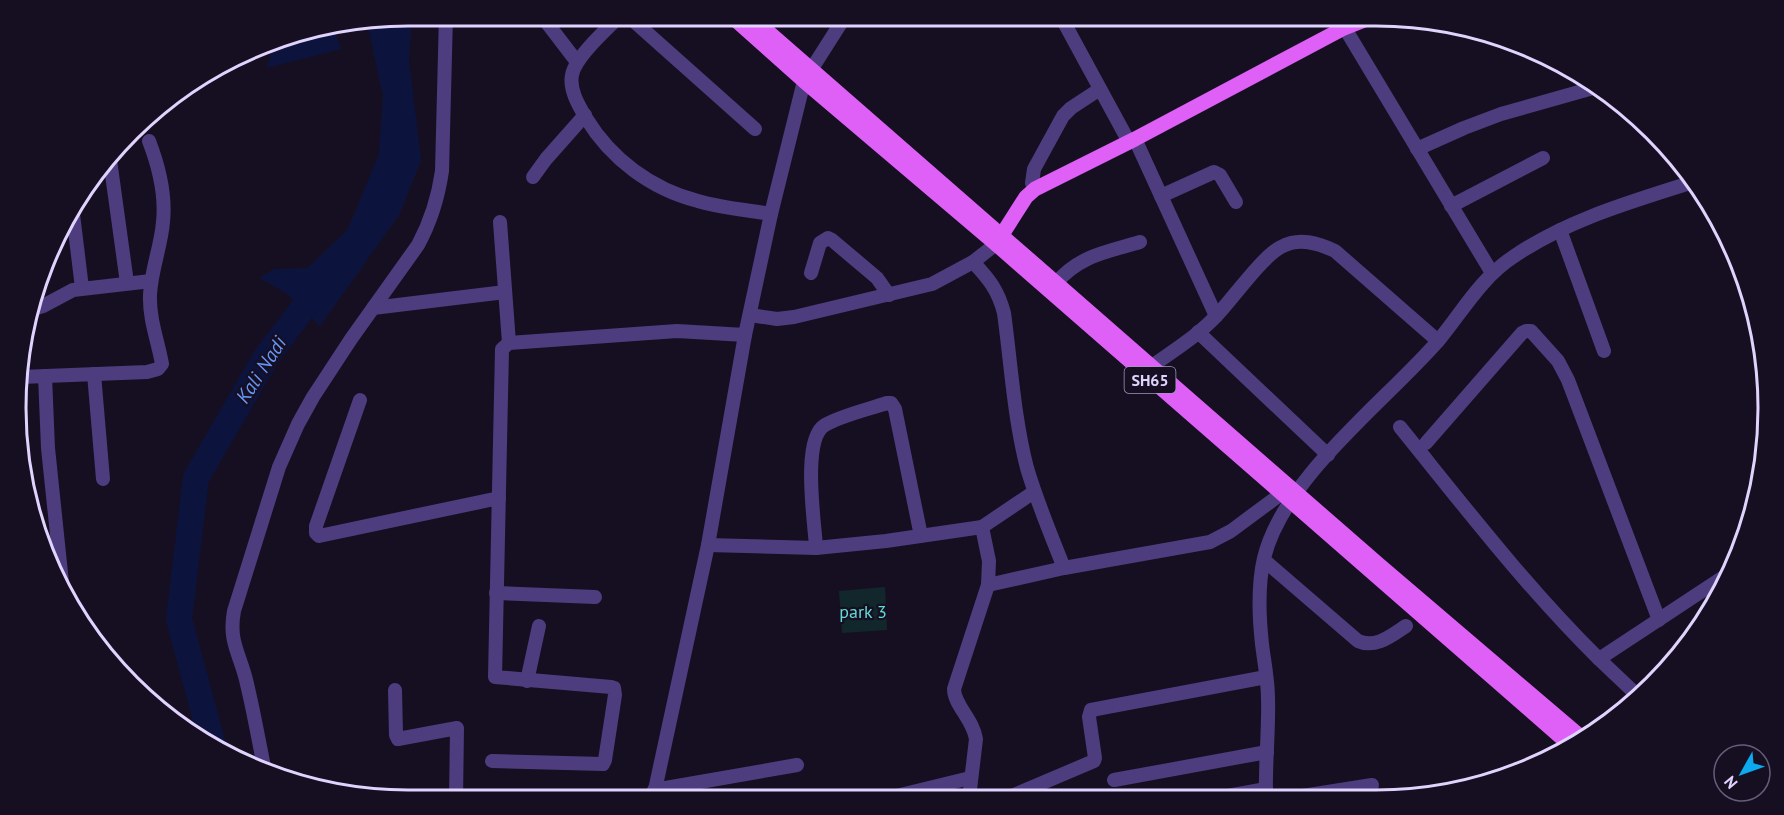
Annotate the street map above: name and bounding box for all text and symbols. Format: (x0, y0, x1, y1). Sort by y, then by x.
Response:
water label: Kali Nadi (230, 331, 293, 408)
road number: SH65 (1124, 367, 1176, 393)
park label: park 3 (839, 600, 887, 623)
north arrow (1712, 743, 1772, 803)
text: N (1719, 772, 1742, 793)

